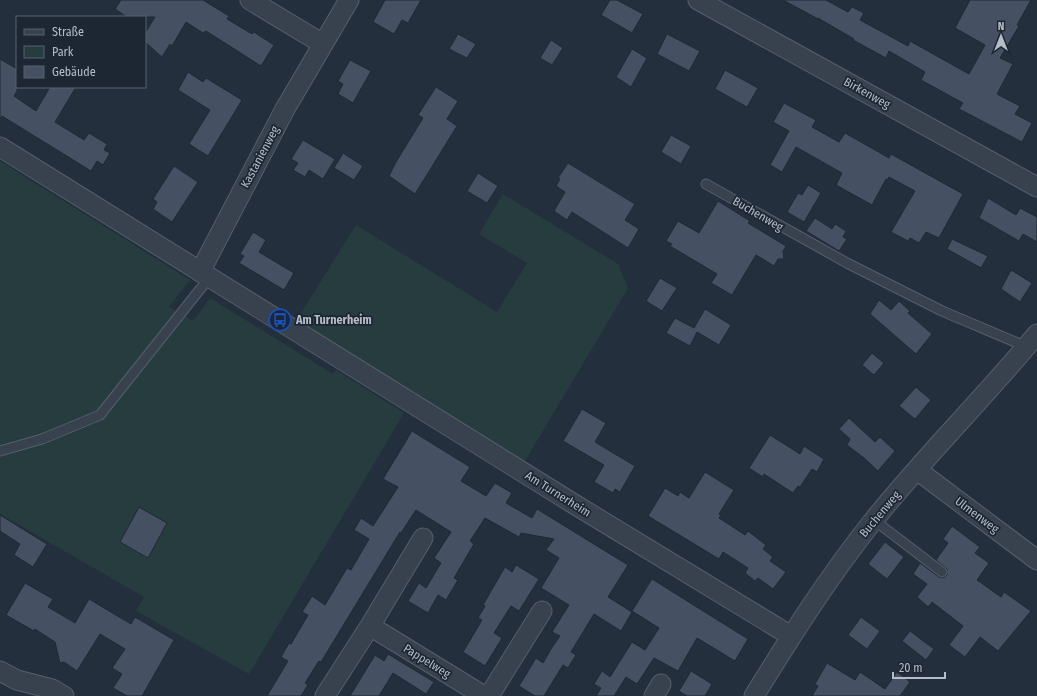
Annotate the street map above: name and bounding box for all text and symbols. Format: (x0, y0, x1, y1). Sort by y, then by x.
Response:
legend (16, 16, 146, 88)
north arrow (981, 16, 1021, 56)
text: N (998, 20, 1004, 33)
text: Straße (52, 25, 84, 39)
text: Park (52, 45, 74, 59)
text: Gebäude (52, 65, 96, 79)
street label: Birkenweg (841, 75, 893, 112)
street label: Kastanienweg (238, 123, 282, 190)
street label: Buchenweg (730, 194, 786, 234)
bus stop icon: Am Turnerheim (267, 307, 293, 333)
place label: Am Turnerheim (295, 313, 372, 327)
street label: Am Turnerheim (523, 468, 593, 520)
street label: Buchenweg (857, 488, 904, 540)
street label: Ulmenweg (952, 494, 1002, 536)
street label: Pappelweg (401, 641, 453, 681)
scale bar (893, 654, 945, 680)
text: 20 m (899, 661, 923, 675)

